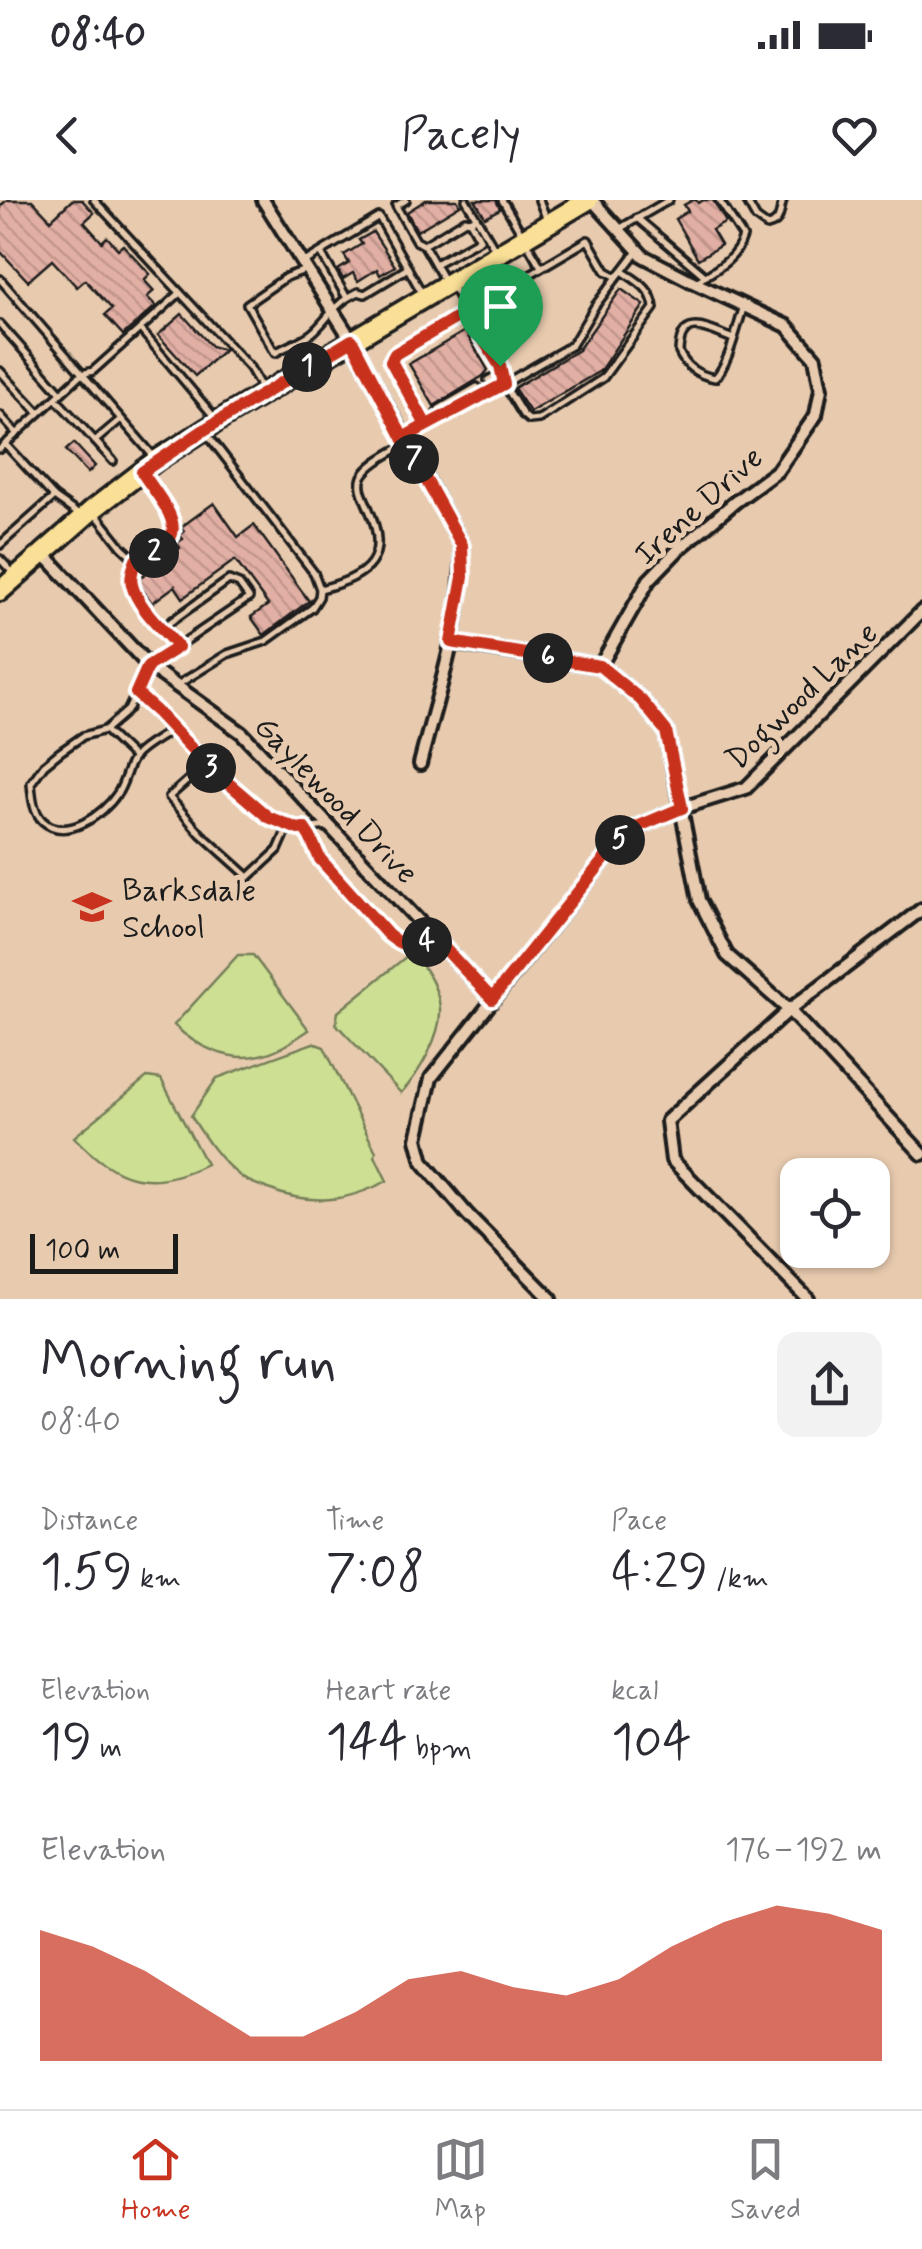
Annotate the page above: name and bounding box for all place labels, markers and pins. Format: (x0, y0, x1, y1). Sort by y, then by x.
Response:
pin (458, 264, 543, 367)
pin: 1 (282, 342, 332, 392)
pin: 7 (389, 434, 439, 484)
pin: 2 (129, 528, 179, 578)
pin: 6 (523, 633, 573, 683)
pin: 3 (186, 743, 236, 793)
pin: 5 (595, 815, 645, 865)
place label: Barksdale School (122, 870, 256, 949)
school or university icon: Barksdale School (71, 886, 113, 928)
pin: 4 (402, 917, 452, 967)

